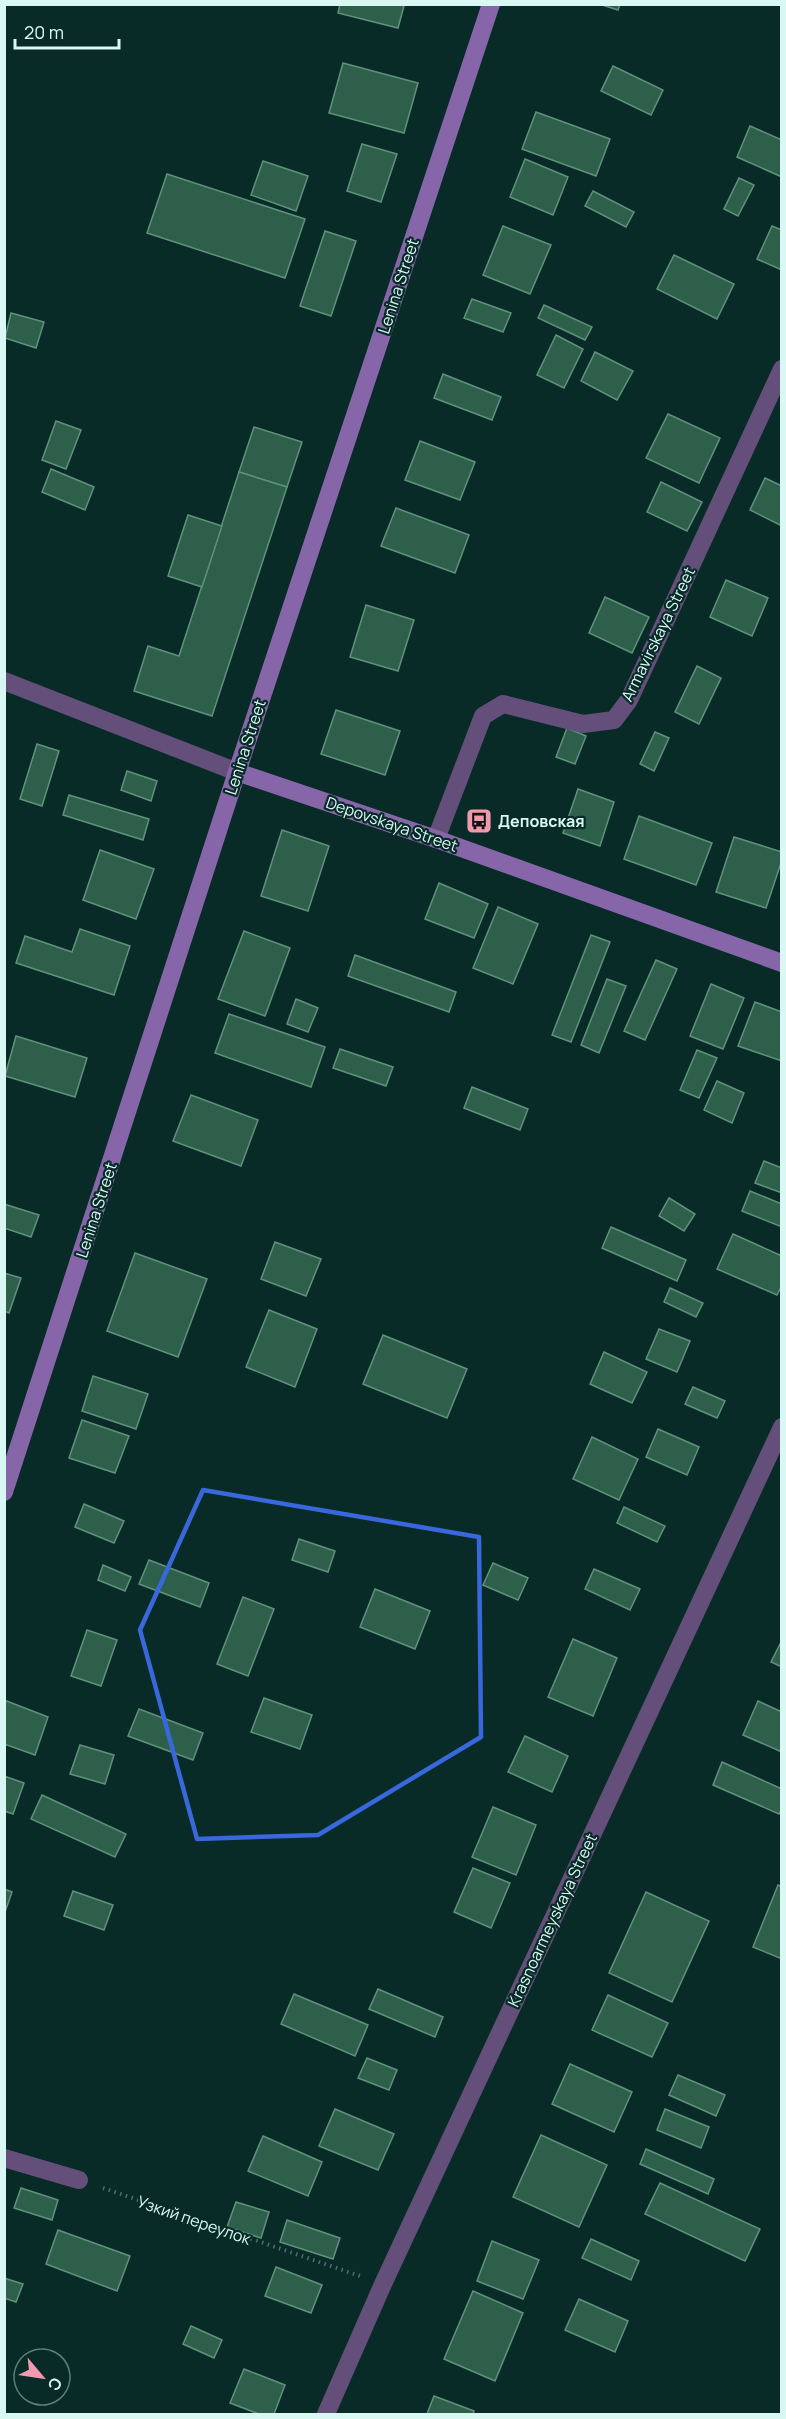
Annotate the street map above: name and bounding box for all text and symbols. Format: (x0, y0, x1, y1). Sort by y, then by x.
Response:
scale bar (15, 12, 118, 50)
text: 20 m (24, 20, 64, 44)
street label: Lenina Street (372, 235, 424, 337)
street label: Armavirskaya Street (616, 563, 700, 705)
street label: Lenina Street (219, 696, 271, 798)
street label: Depovskaya Street (323, 791, 461, 857)
bus stop icon: Деповская (464, 806, 494, 836)
place label: Деповская (498, 810, 585, 832)
street label: Lenina Street (70, 1159, 122, 1261)
street label: Krasnoarmeyskaya Street (502, 1830, 602, 2010)
street label: Узкий переулок (134, 2190, 255, 2250)
north arrow (12, 2347, 72, 2407)
text: С (43, 2374, 68, 2395)

